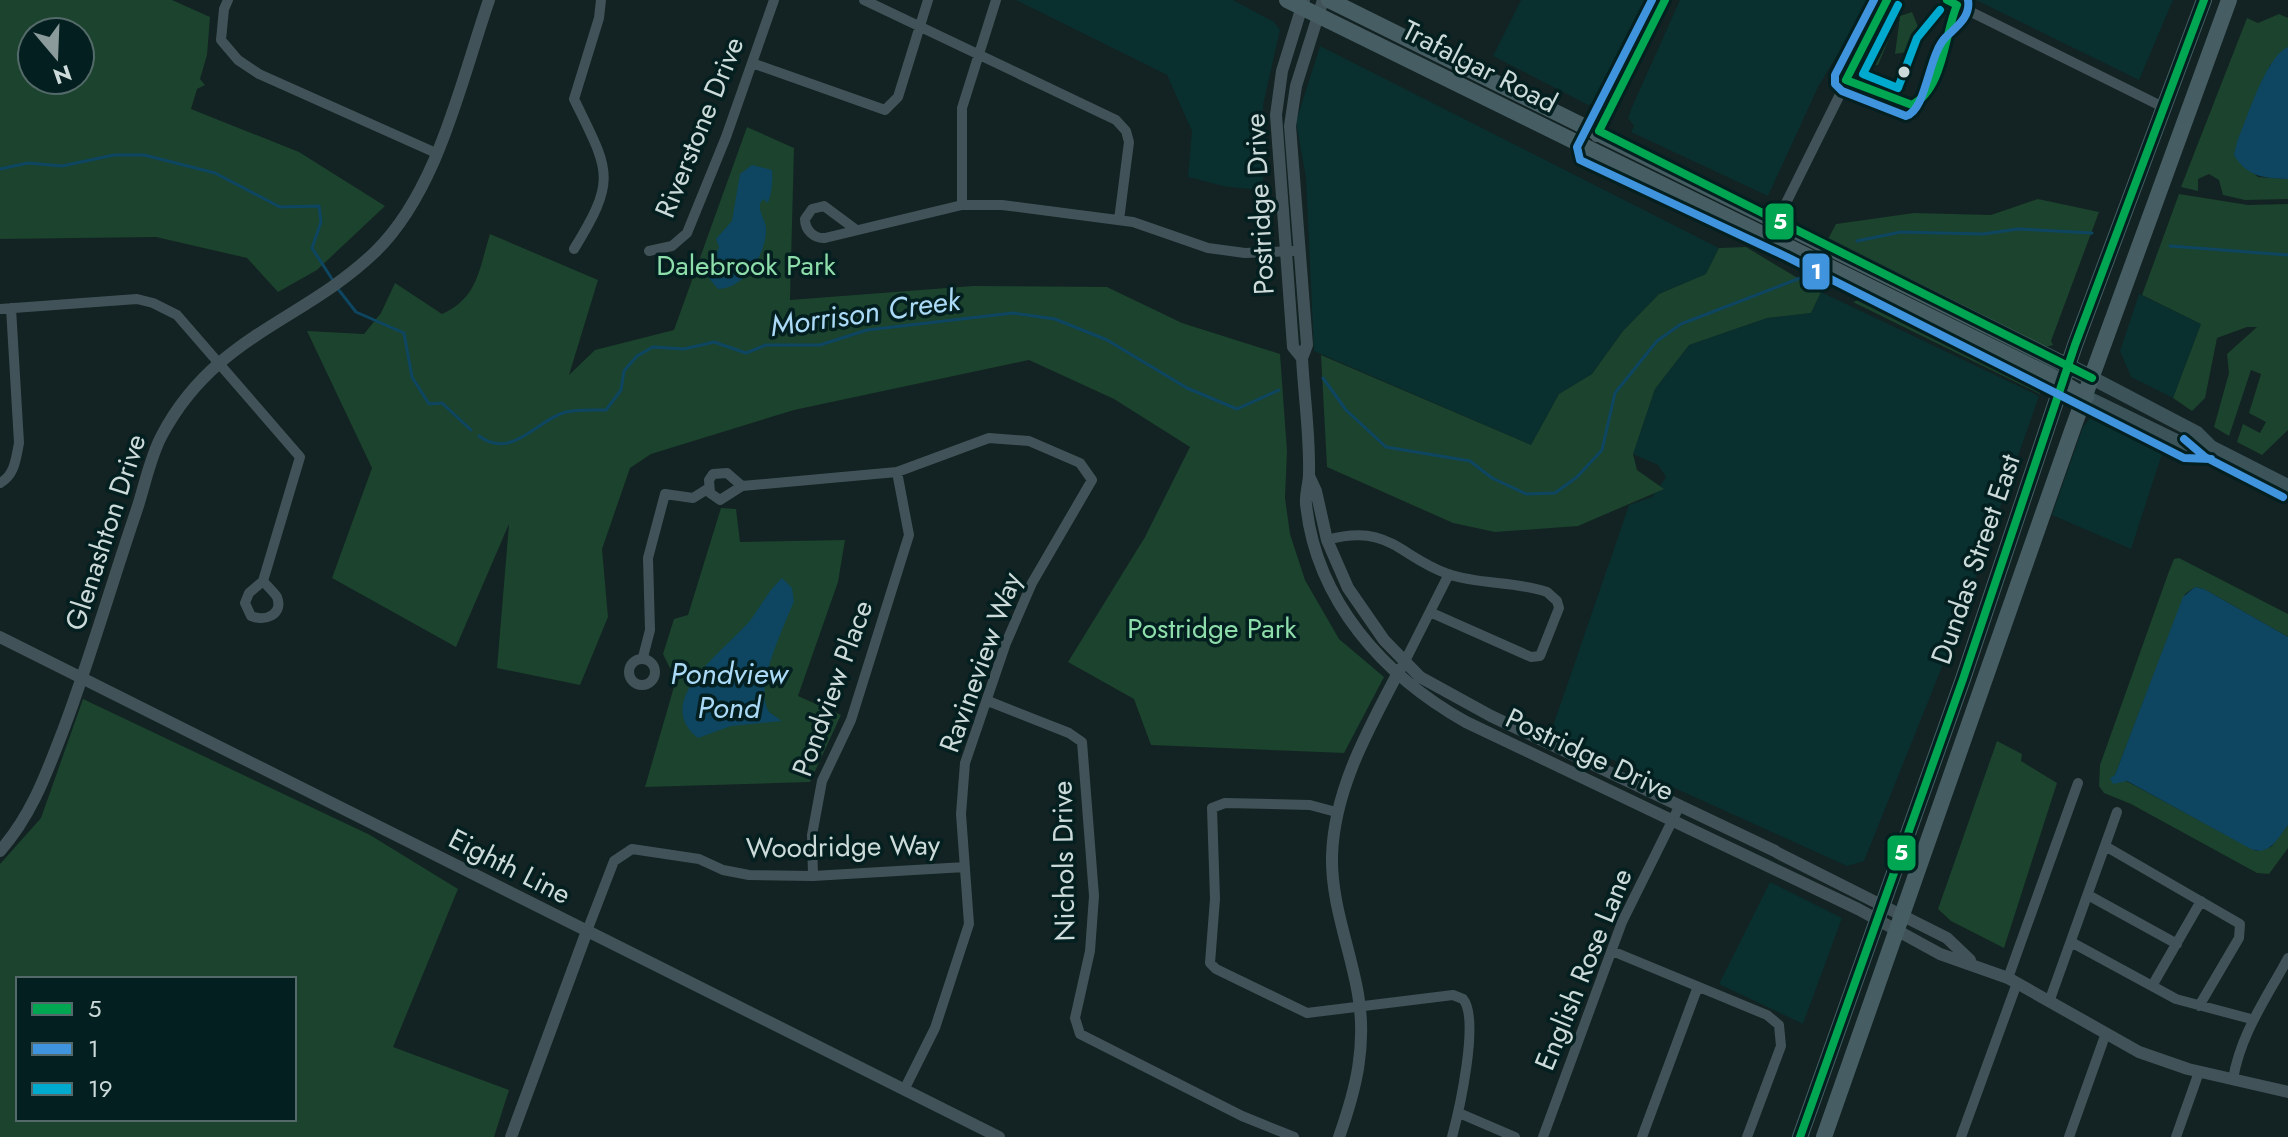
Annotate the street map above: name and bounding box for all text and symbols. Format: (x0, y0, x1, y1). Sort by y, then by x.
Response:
street label: Trafalgar Road (1395, 10, 1565, 123)
north arrow (16, 16, 96, 96)
street label: Riverstone Drive (645, 31, 754, 224)
text: N (49, 57, 76, 93)
unlabelled marker (1896, 64, 1912, 80)
street label: Postridge Drive (1234, 112, 1285, 296)
line badge: 5 (1764, 202, 1795, 241)
text: 5 (1773, 205, 1787, 237)
park label: Dalebrook Park (656, 245, 837, 286)
line badge: 1 (1801, 252, 1831, 291)
text: 1 (1810, 255, 1822, 287)
water label: Morrison Creek (767, 278, 964, 347)
street label: Glenashton Drive (54, 429, 157, 636)
street label: Dundas Street East (1920, 448, 2031, 670)
street label: Ravineview Way (929, 566, 1032, 758)
street label: Pondview Place (782, 594, 883, 782)
park label: Postridge Park (1127, 608, 1297, 649)
water label: Pondview Pond (670, 652, 790, 729)
street label: Postridge Drive (1499, 697, 1681, 811)
street label: Nichols Drive (1042, 780, 1085, 942)
street label: Eighth Line (442, 818, 578, 915)
street label: Woodridge Way (746, 824, 941, 869)
line badge: 5 (1886, 834, 1917, 872)
text: 5 (1894, 836, 1908, 868)
street label: English Rose Lane (1524, 862, 1643, 1076)
legend (16, 977, 296, 1121)
text: 5 (88, 991, 102, 1026)
text: 1 (88, 1031, 99, 1066)
text: 19 (88, 1071, 113, 1106)

